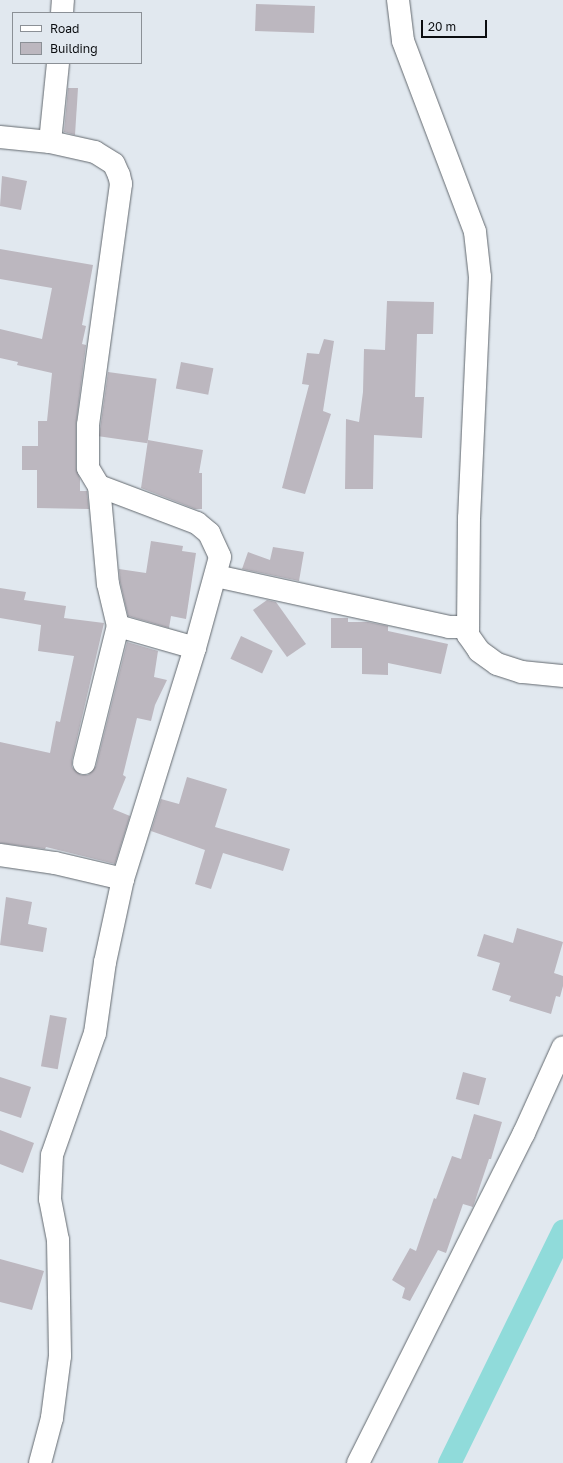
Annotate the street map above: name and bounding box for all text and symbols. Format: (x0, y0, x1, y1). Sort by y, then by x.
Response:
legend (12, 12, 142, 64)
scale bar (423, 12, 489, 38)
text: 20 m (428, 19, 456, 34)
text: Road (50, 21, 79, 36)
text: Building (50, 41, 98, 56)

